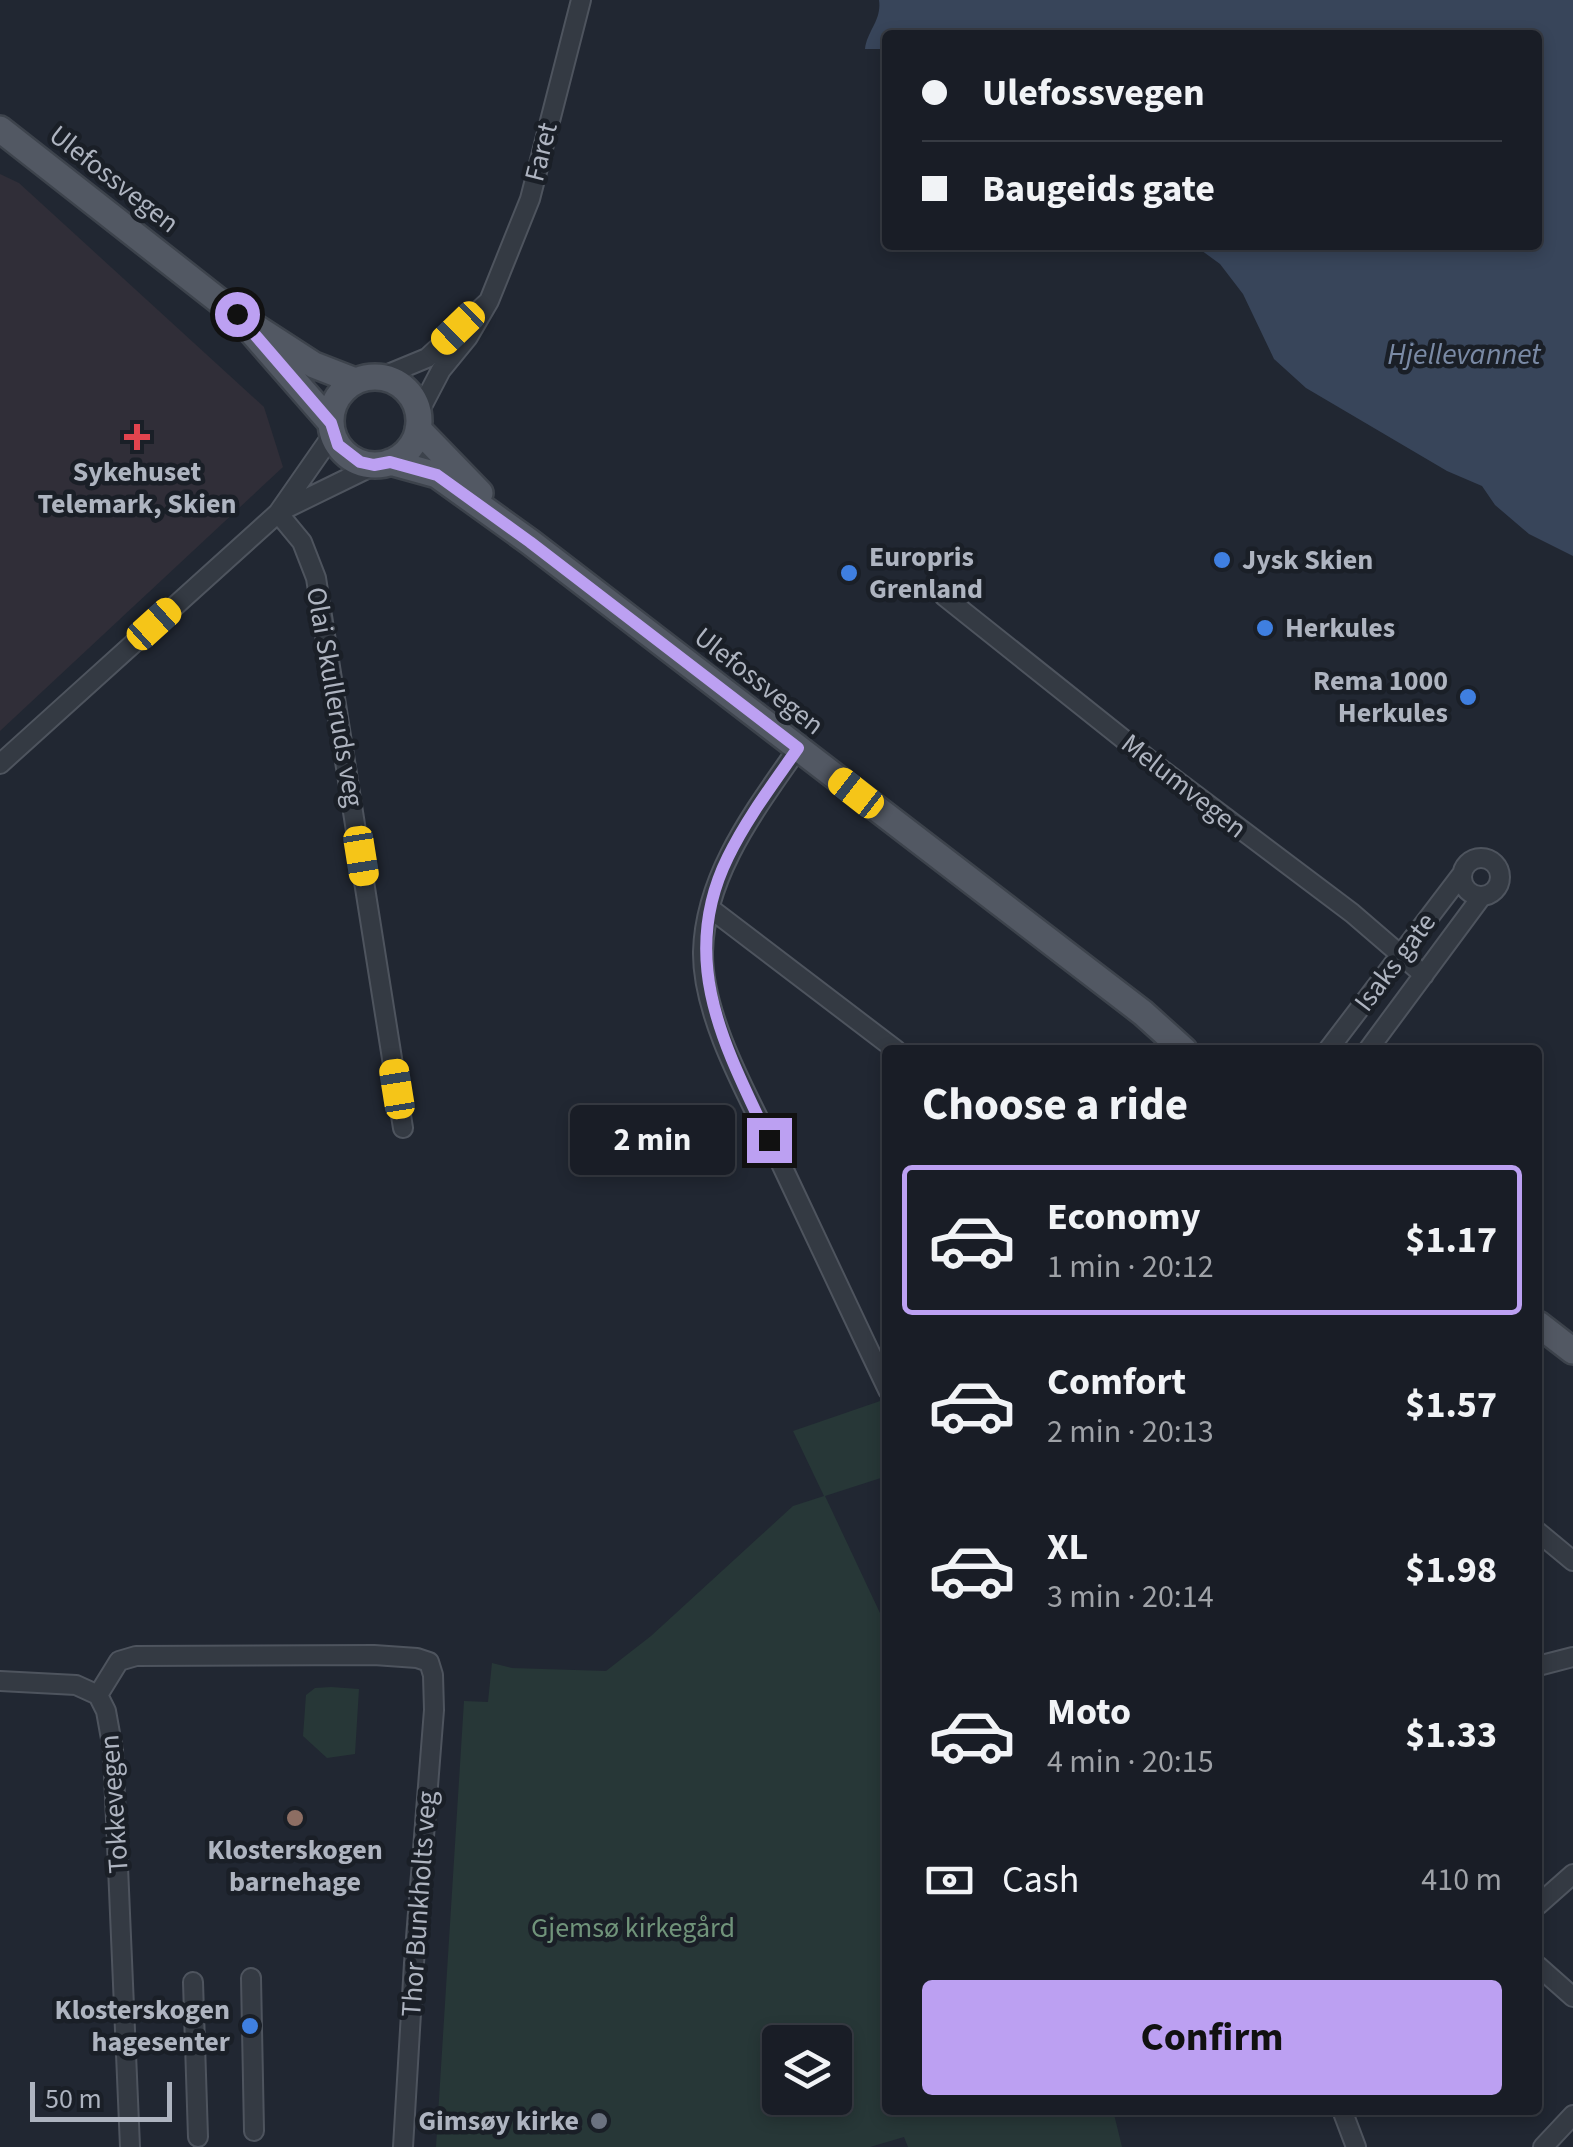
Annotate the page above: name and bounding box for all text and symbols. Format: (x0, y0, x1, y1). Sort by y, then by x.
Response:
text: Ulefossvegen (982, 66, 1205, 120)
street label: Ulefossvegen (41, 116, 187, 242)
street label: Faret (514, 118, 568, 186)
text: Baugeids gate (982, 162, 1215, 216)
route start (215, 292, 260, 337)
car (426, 296, 490, 360)
water label: Hjellevannet (1387, 333, 1542, 376)
marker: Sykehuset Telemark, Skien (124, 424, 150, 450)
place label: Sykehuset Telemark, Skien (38, 452, 236, 524)
place label: Europris Grenland (869, 537, 983, 609)
place label: Jysk Skien (1242, 540, 1373, 580)
marker: Jysk Skien (1211, 549, 1233, 571)
marker: Europris Grenland (838, 562, 860, 584)
street label: Olai Skulleruds veg (296, 584, 374, 810)
car (122, 593, 186, 655)
place label: Herkules (1285, 608, 1395, 648)
marker: Herkules (1254, 617, 1276, 639)
street label: Ulefossvegen (686, 618, 832, 744)
place label: Rema 1000 Herkules (1313, 661, 1448, 733)
marker: Rema 1000 Herkules (1457, 686, 1479, 708)
street label: Melumvegen (1113, 724, 1255, 848)
car (823, 763, 889, 823)
car (341, 824, 381, 888)
street label: Isaks gate (1344, 904, 1446, 1020)
car (377, 1057, 417, 1121)
text: Choose a ride (922, 1073, 1188, 1137)
callout: 2 min (569, 1105, 734, 1175)
text: 2 min (614, 1117, 691, 1163)
route end (747, 1118, 792, 1163)
text: Economy (1047, 1190, 1200, 1244)
icon: car (927, 1195, 1017, 1285)
text: $1.17 (1405, 1213, 1497, 1267)
text: 1 min · 20:12 (1047, 1244, 1214, 1290)
text: Comfort (1047, 1355, 1186, 1409)
icon: car (927, 1360, 1017, 1450)
text: $1.57 (1405, 1378, 1497, 1432)
text: 2 min · 20:13 (1047, 1409, 1214, 1455)
text: XL (1047, 1520, 1088, 1574)
icon: car (927, 1525, 1017, 1615)
text: $1.98 (1405, 1543, 1497, 1597)
text: 3 min · 20:14 (1047, 1574, 1214, 1620)
text: Moto (1047, 1685, 1131, 1739)
icon: car (927, 1690, 1017, 1780)
text: $1.33 (1405, 1708, 1497, 1762)
street label: Tokkevegen (89, 1733, 139, 1875)
text: 4 min · 20:15 (1047, 1739, 1214, 1785)
street label: Thor Bunkholts veg (391, 1790, 447, 2018)
marker: Klosterskogen barnehage (284, 1807, 306, 1829)
place label: Klosterskogen barnehage (207, 1830, 383, 1902)
icon: cash (922, 1853, 977, 1908)
text: Cash (1002, 1853, 1079, 1907)
text: 410 m (1421, 1857, 1502, 1903)
park label: Gjemsø kirkegård (531, 1908, 735, 1948)
button: Confirm (922, 1980, 1502, 2095)
place label: Klosterskogen hagesenter (54, 1990, 231, 2062)
marker: Klosterskogen hagesenter (239, 2015, 261, 2037)
map controls (762, 2025, 852, 2115)
button: layers (762, 2025, 852, 2115)
scale bar (30, 2077, 172, 2122)
text: 50 m (45, 2079, 102, 2119)
place label: Gimsøy kirke (418, 2101, 579, 2141)
marker: Gimsøy kirke (588, 2110, 610, 2132)

